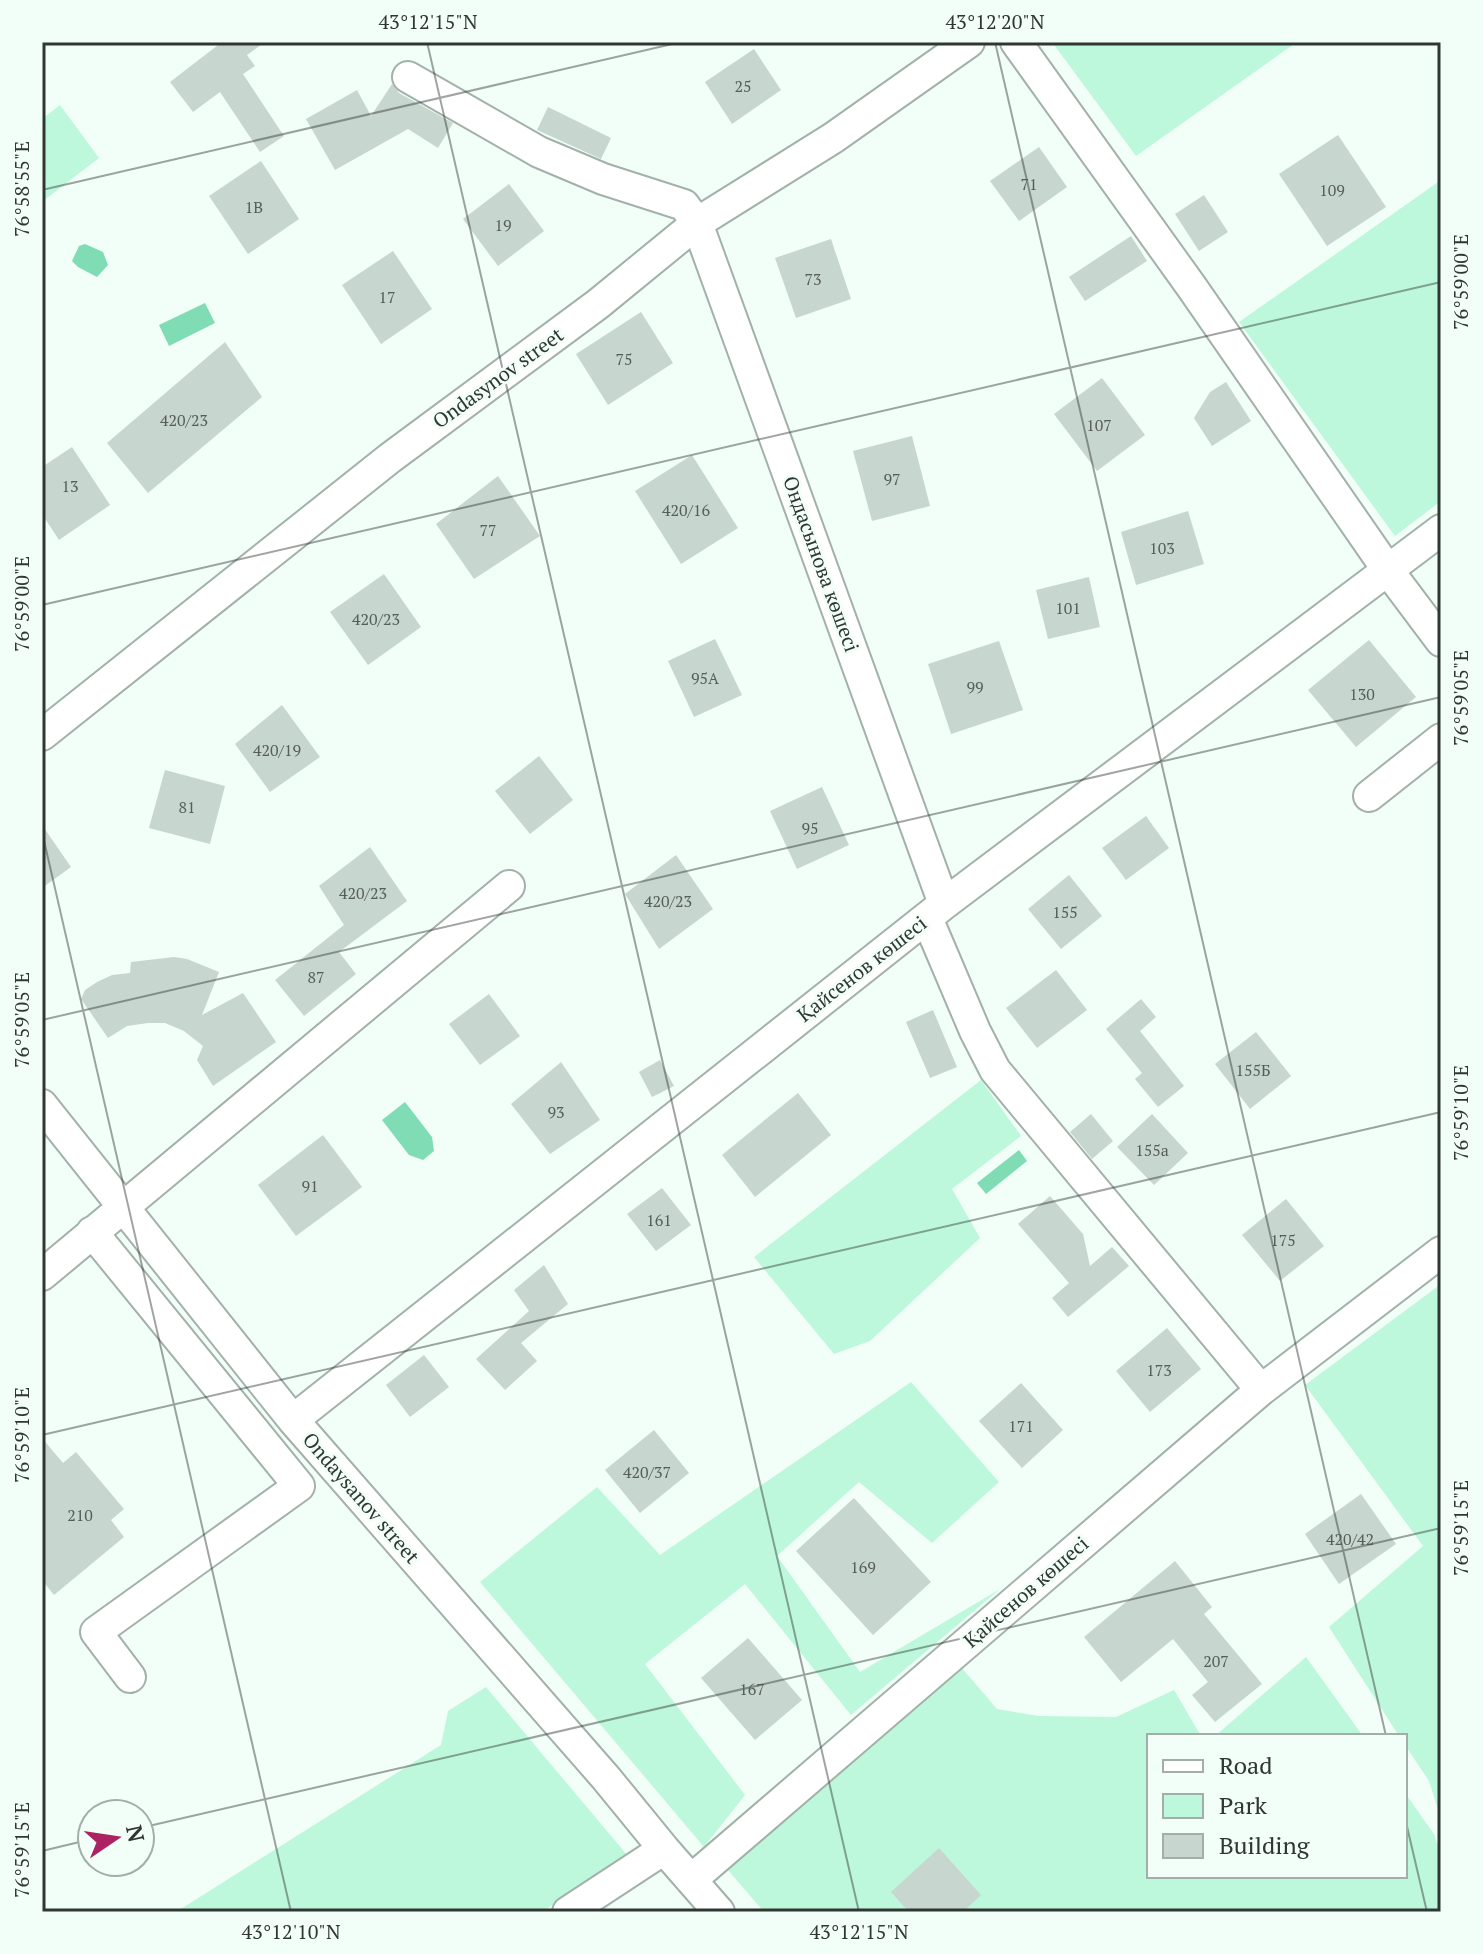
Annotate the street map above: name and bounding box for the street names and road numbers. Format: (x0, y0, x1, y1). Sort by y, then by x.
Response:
street label: Ondasynov street (427, 321, 569, 434)
street label: Ондасынова көшесі (777, 472, 866, 656)
street label: Қайсенов көшесі (791, 910, 932, 1028)
street label: Ondaysanov street (297, 1426, 426, 1569)
street label: Қайсенов көшесі (957, 1530, 1094, 1653)

